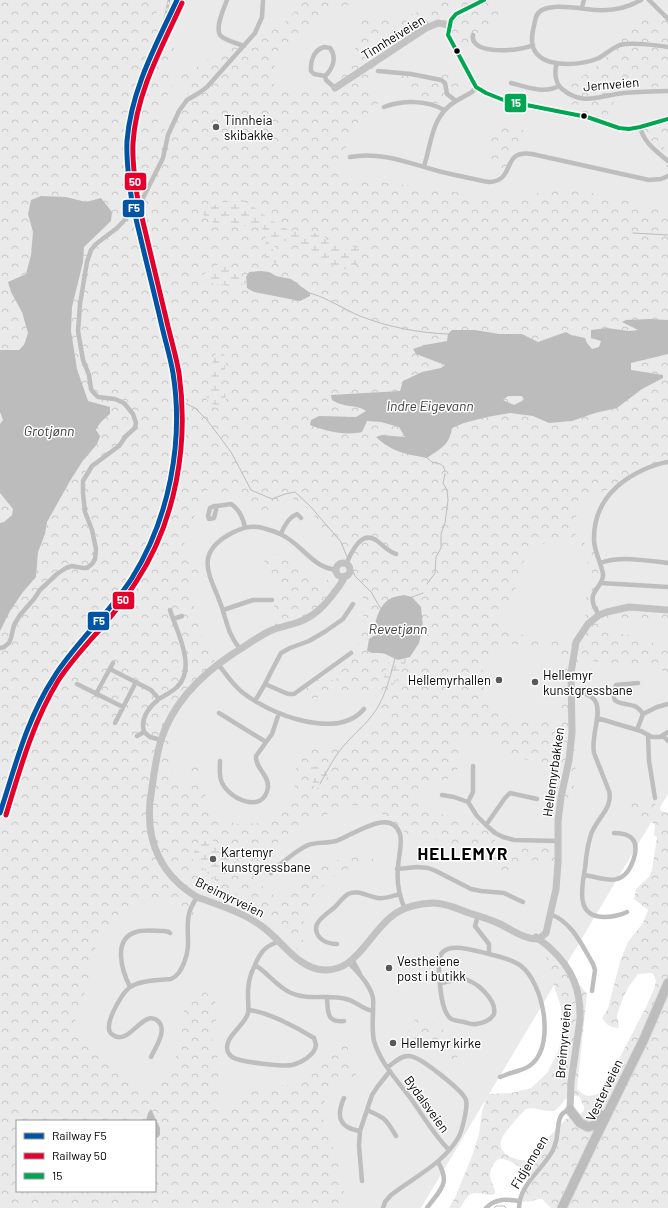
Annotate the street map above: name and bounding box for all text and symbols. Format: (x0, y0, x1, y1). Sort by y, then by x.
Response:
street label: Tinnheiveien (358, 11, 428, 63)
unlabelled marker (452, 46, 462, 56)
street label: Jernveien (582, 74, 640, 94)
line badge: 15 (504, 93, 527, 113)
text: 15 (511, 96, 521, 109)
unlabelled marker (579, 111, 589, 121)
place label: Tinnheia skibakke (224, 112, 274, 143)
marker: Tinnheia skibakke (211, 122, 221, 132)
line badge: 50 (124, 172, 147, 191)
text: 50 (129, 175, 141, 188)
line badge: F5 (122, 199, 145, 218)
text: F5 (128, 201, 140, 214)
water label: Indre Eigevann (386, 397, 474, 414)
water label: Grotjønn (24, 422, 74, 439)
line badge: 50 (112, 591, 135, 610)
text: 50 (117, 593, 129, 606)
line badge: F5 (87, 611, 110, 631)
text: F5 (93, 614, 105, 627)
water label: Revetjønn (369, 620, 427, 637)
place label: Hellemyr kunstgressbane (543, 667, 633, 698)
place label: Hellemyrhallen (408, 672, 491, 688)
marker: Hellemyrhallen (494, 675, 504, 685)
marker: Hellemyr kunstgressbane (530, 677, 540, 687)
street label: Hellemyrbakken (539, 726, 567, 818)
district label: HELLEMYR (417, 843, 509, 863)
place label: Kartemyr kunstgressbane (221, 844, 311, 875)
marker: Kartemyr kunstgressbane (208, 854, 218, 864)
street label: Breimyrveien (193, 873, 267, 921)
place label: Vestheiene post i butikk (397, 953, 466, 984)
marker: Vestheiene post i butikk (384, 963, 394, 973)
street label: Breimyrveien (552, 1003, 574, 1079)
place label: Hellemyr kirke (401, 1035, 481, 1051)
marker: Hellemyr kirke (388, 1038, 398, 1048)
street label: Vesterveien (582, 1056, 626, 1124)
street label: Bydalsveien (401, 1072, 453, 1136)
legend (16, 1120, 156, 1192)
text: Railway F5 (52, 1128, 107, 1142)
street label: Fidjemoen (507, 1132, 551, 1192)
text: Railway 50 (52, 1148, 107, 1162)
text: 15 (52, 1168, 62, 1182)

